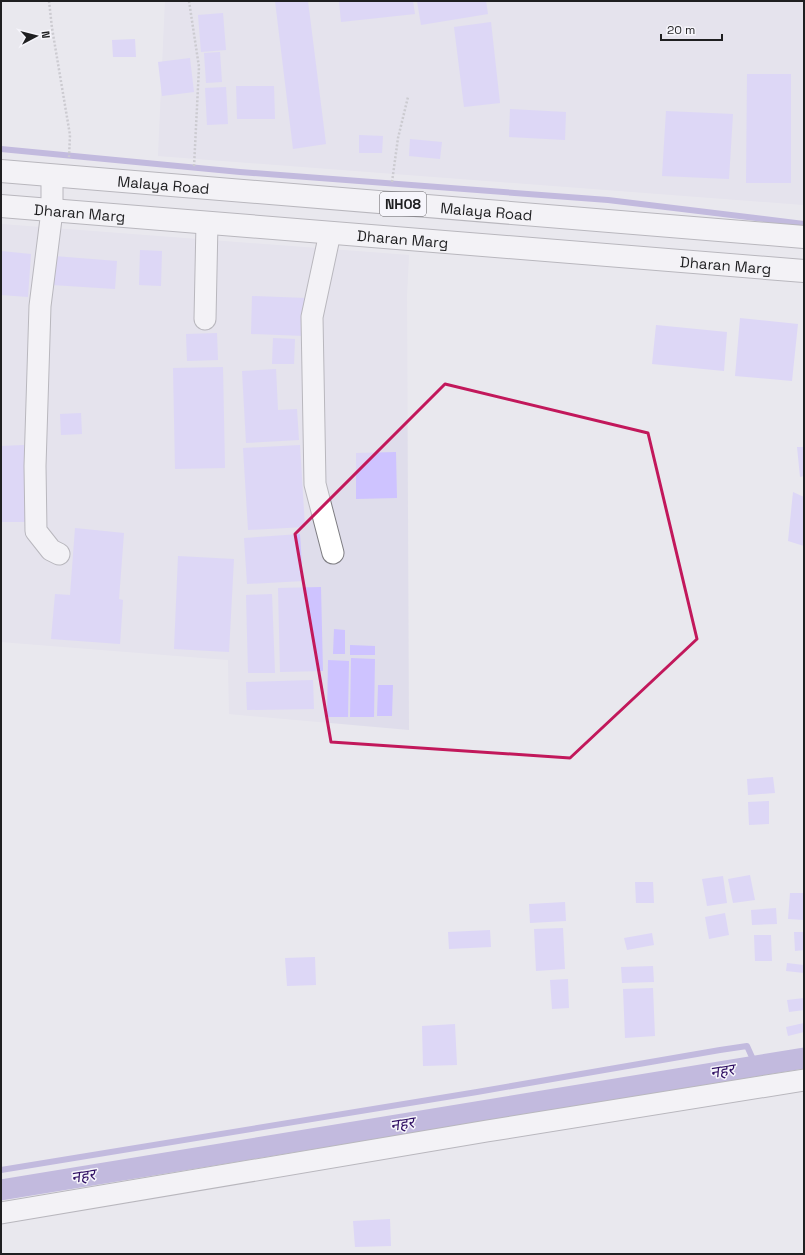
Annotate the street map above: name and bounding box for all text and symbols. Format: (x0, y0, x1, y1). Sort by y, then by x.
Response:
north arrow (16, 16, 56, 56)
scale bar (661, 16, 722, 42)
text: 20 m (667, 22, 695, 38)
text: N (39, 30, 53, 39)
street label: Malaya Road (117, 171, 210, 198)
road number: NH08 (380, 192, 426, 216)
street label: Malaya Road (440, 198, 533, 224)
street label: Dharan Marg (33, 199, 126, 226)
street label: Dharan Marg (356, 225, 449, 252)
street label: Dharan Marg (679, 251, 772, 278)
water label: नहर (709, 1058, 739, 1083)
water label: नहर (389, 1111, 419, 1136)
water label: नहर (70, 1163, 100, 1188)

